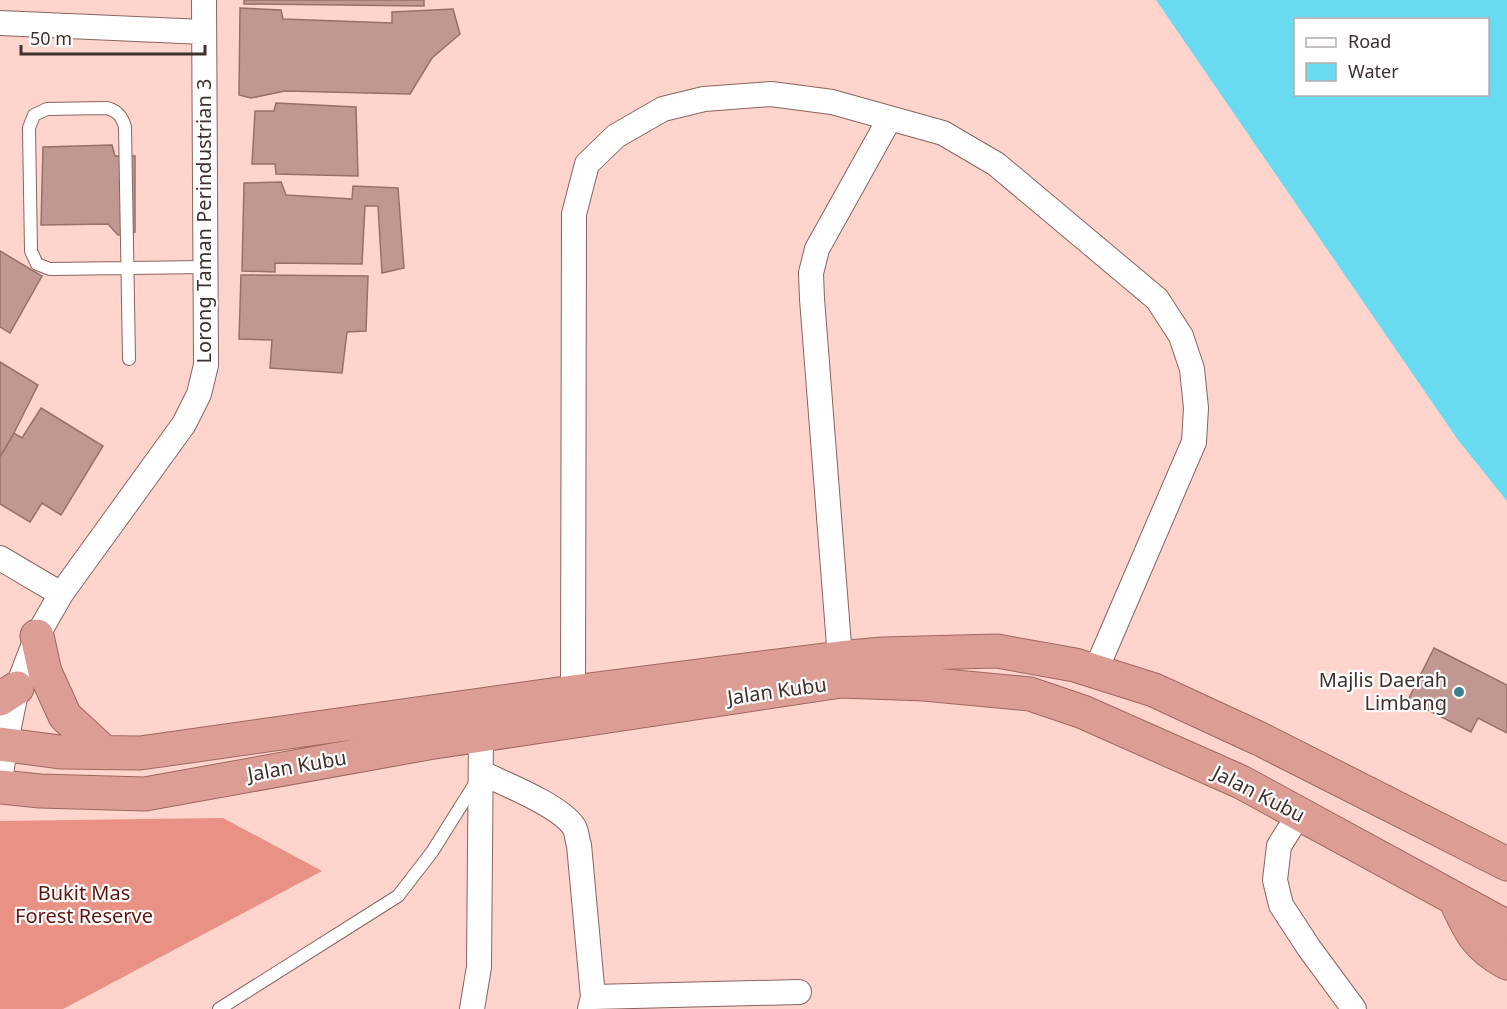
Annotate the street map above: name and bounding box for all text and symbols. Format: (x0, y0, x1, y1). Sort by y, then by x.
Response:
scale bar (21, 18, 206, 56)
legend (1294, 18, 1489, 96)
text: 50 m (30, 26, 72, 50)
text: Road (1348, 29, 1391, 53)
text: Water (1348, 59, 1399, 83)
street label: Lorong Taman Perindustrian 3 (190, 79, 217, 363)
place label: Majlis Daerah Limbang (1319, 666, 1447, 716)
street label: Jalan Kubu (724, 670, 828, 711)
marker: Majlis Daerah Limbang (1452, 685, 1466, 699)
street label: Jalan Kubu (243, 744, 349, 788)
street label: Jalan Kubu (1207, 758, 1310, 828)
park label: Bukit Mas Forest Reserve (15, 879, 153, 929)

